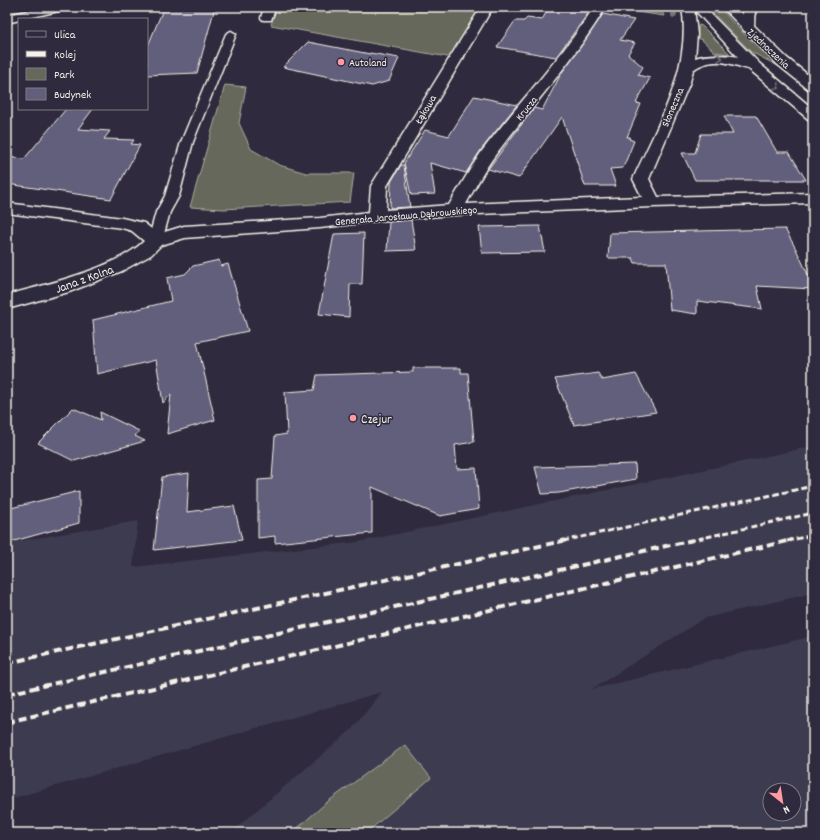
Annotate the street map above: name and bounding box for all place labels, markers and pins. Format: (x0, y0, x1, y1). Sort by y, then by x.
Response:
place label: Autoland (349, 56, 387, 72)
marker: Autoland (336, 57, 346, 67)
place label: Czejur (361, 411, 392, 430)
marker: Czejur (348, 413, 358, 423)

